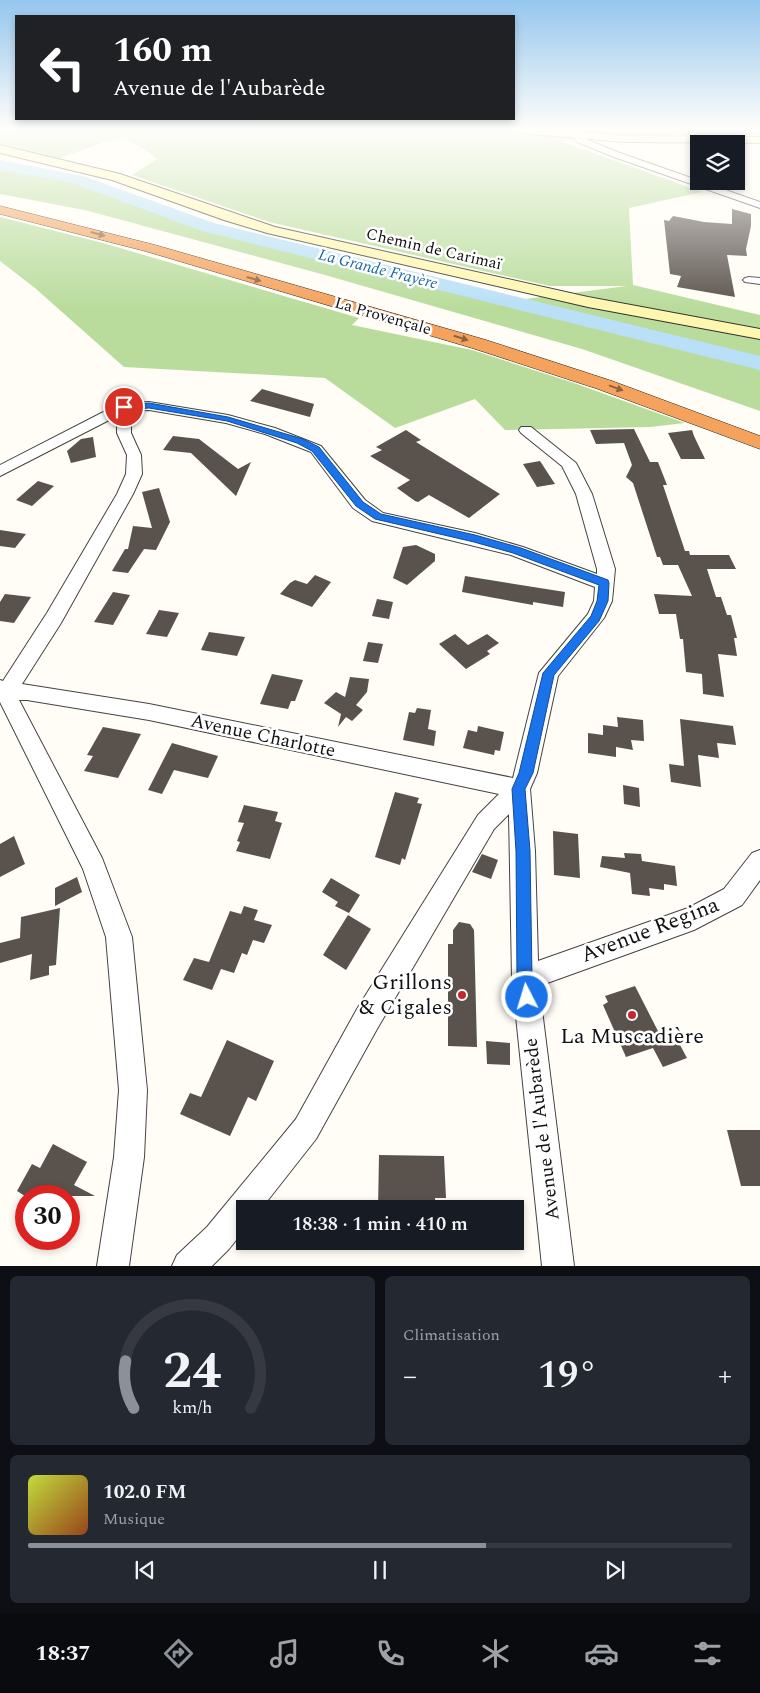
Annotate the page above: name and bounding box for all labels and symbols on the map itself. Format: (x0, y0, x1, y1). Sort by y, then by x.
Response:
street label: Chemin de Carimaï (364, 222, 504, 276)
one-way arrow (91, 230, 106, 238)
water label: La Grande Frayère (316, 243, 440, 295)
one-way arrow (247, 276, 262, 284)
street label: La Provençale (332, 291, 434, 341)
one-way arrow (454, 335, 469, 343)
one-way arrow (609, 384, 624, 392)
pin (103, 386, 145, 428)
street label: Avenue Charlotte (188, 706, 338, 766)
street label: Avenue Regina (576, 888, 724, 972)
place label: Grillons & Cigales (359, 966, 452, 1024)
position arrow (500, 970, 552, 1022)
marker: Grillons & Cigales (456, 989, 468, 1001)
marker: La Muscadière (626, 1009, 638, 1021)
place label: La Muscadière (560, 1020, 704, 1053)
street label: Avenue de l'Aubarède (516, 1036, 568, 1222)
speed limit sign: 30 (15, 1185, 80, 1250)

